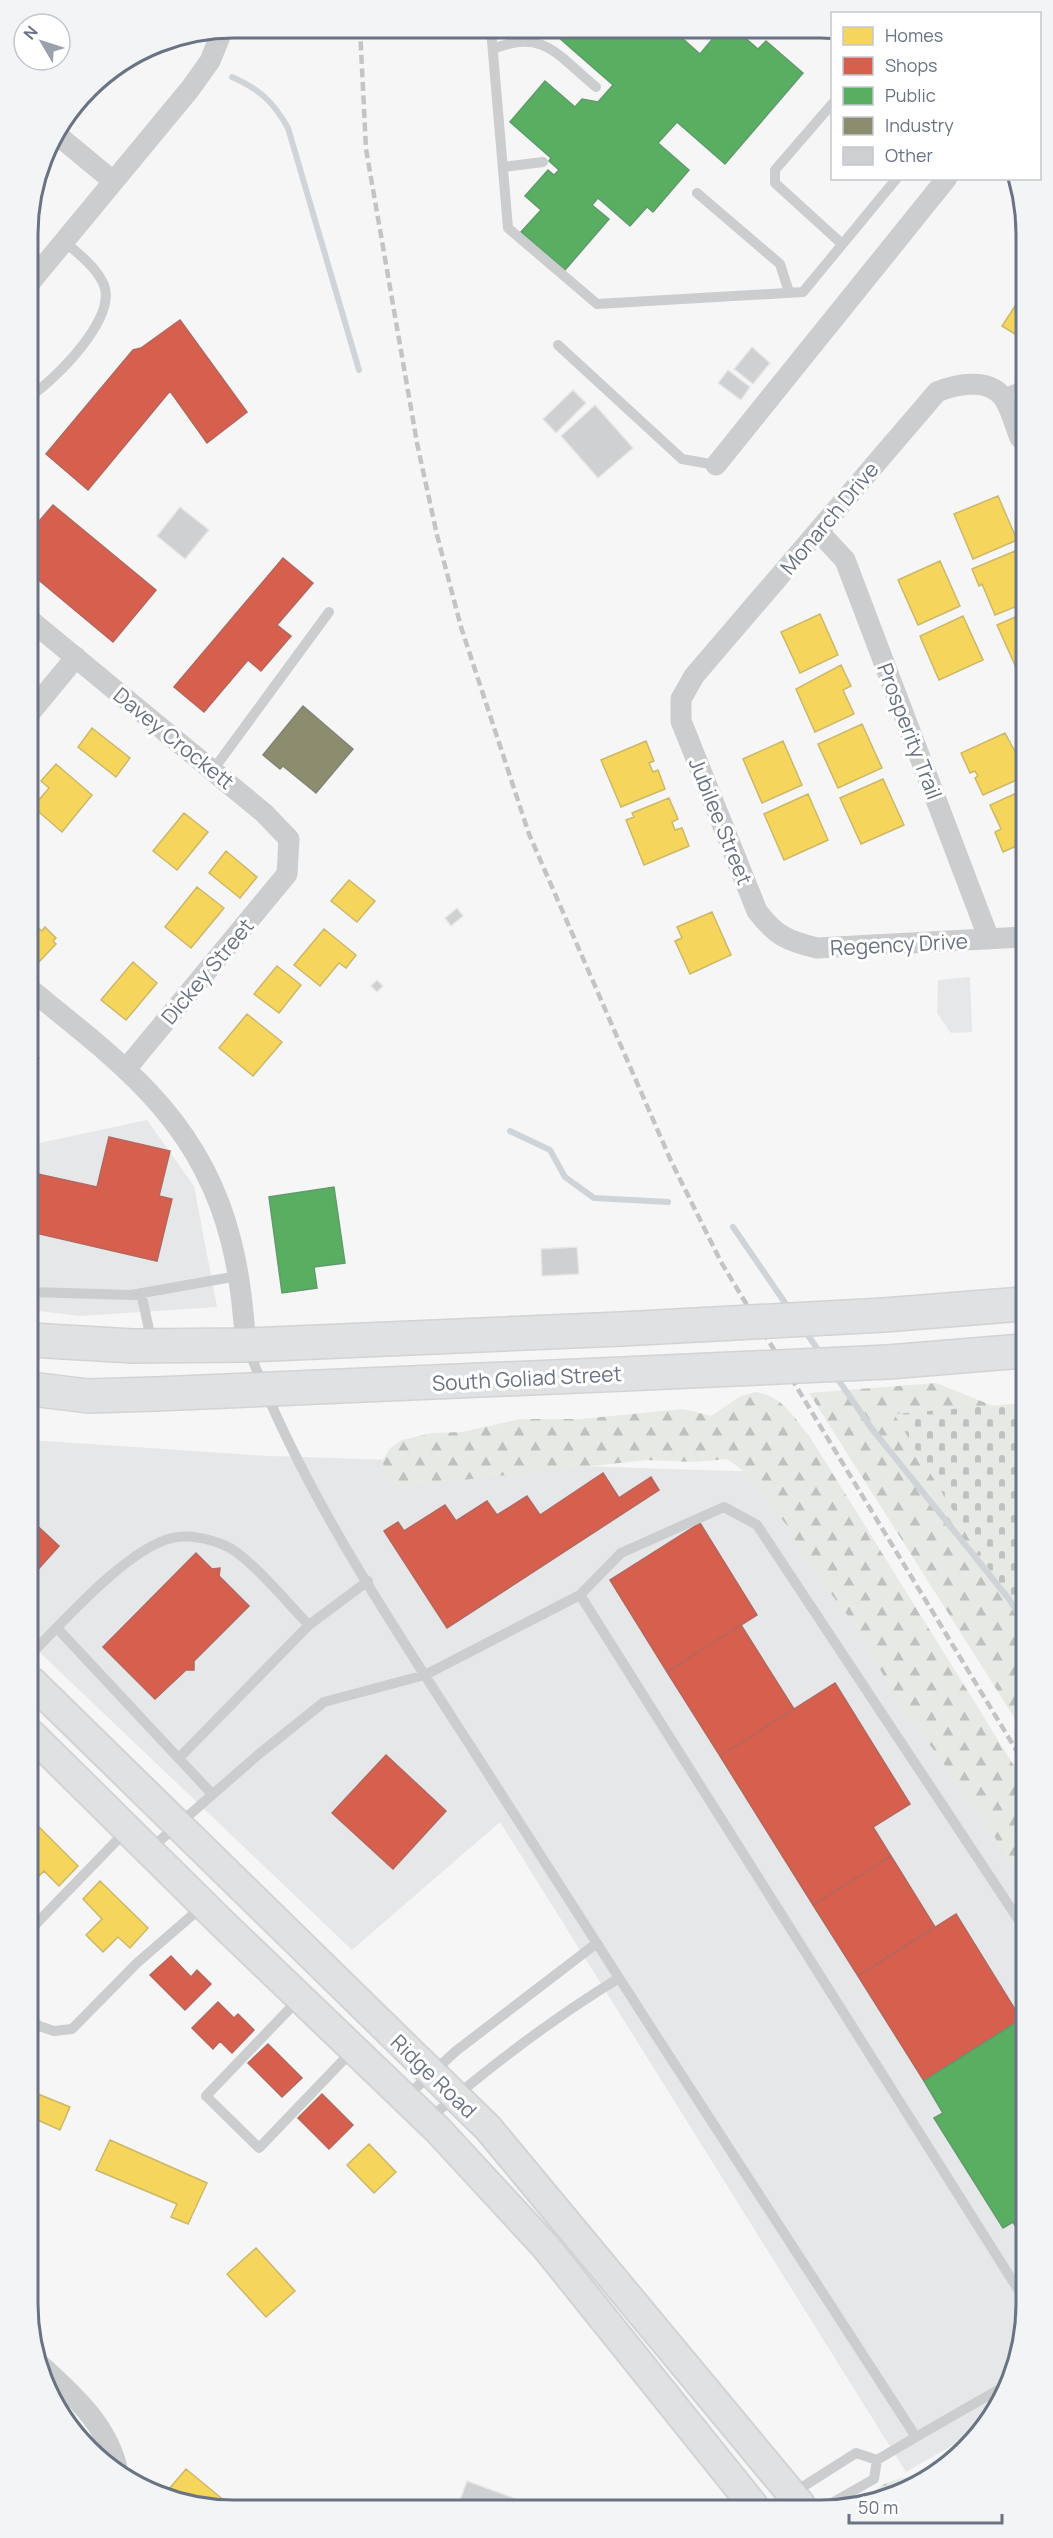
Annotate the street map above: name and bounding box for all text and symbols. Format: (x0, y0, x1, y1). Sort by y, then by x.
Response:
north arrow (12, 12, 72, 72)
legend (831, 12, 1041, 180)
text: N (18, 21, 43, 44)
text: Homes (885, 23, 943, 47)
text: Shops (885, 53, 937, 77)
text: Public (885, 83, 936, 107)
text: Industry (885, 113, 954, 137)
text: Other (885, 143, 933, 167)
street label: Monarch Drive (774, 456, 884, 580)
street label: Prosperity Trail (871, 659, 949, 803)
street label: Davey Crockett (108, 681, 240, 795)
street label: Jubilee Street (683, 753, 759, 889)
street label: Dickey Street (155, 912, 259, 1030)
street label: Regency Drive (829, 926, 969, 962)
street label: South Goliad Street (431, 1359, 623, 1397)
street label: Ridge Road (385, 2028, 483, 2124)
scale bar (849, 2487, 1002, 2525)
text: 50 m (858, 2495, 898, 2519)

